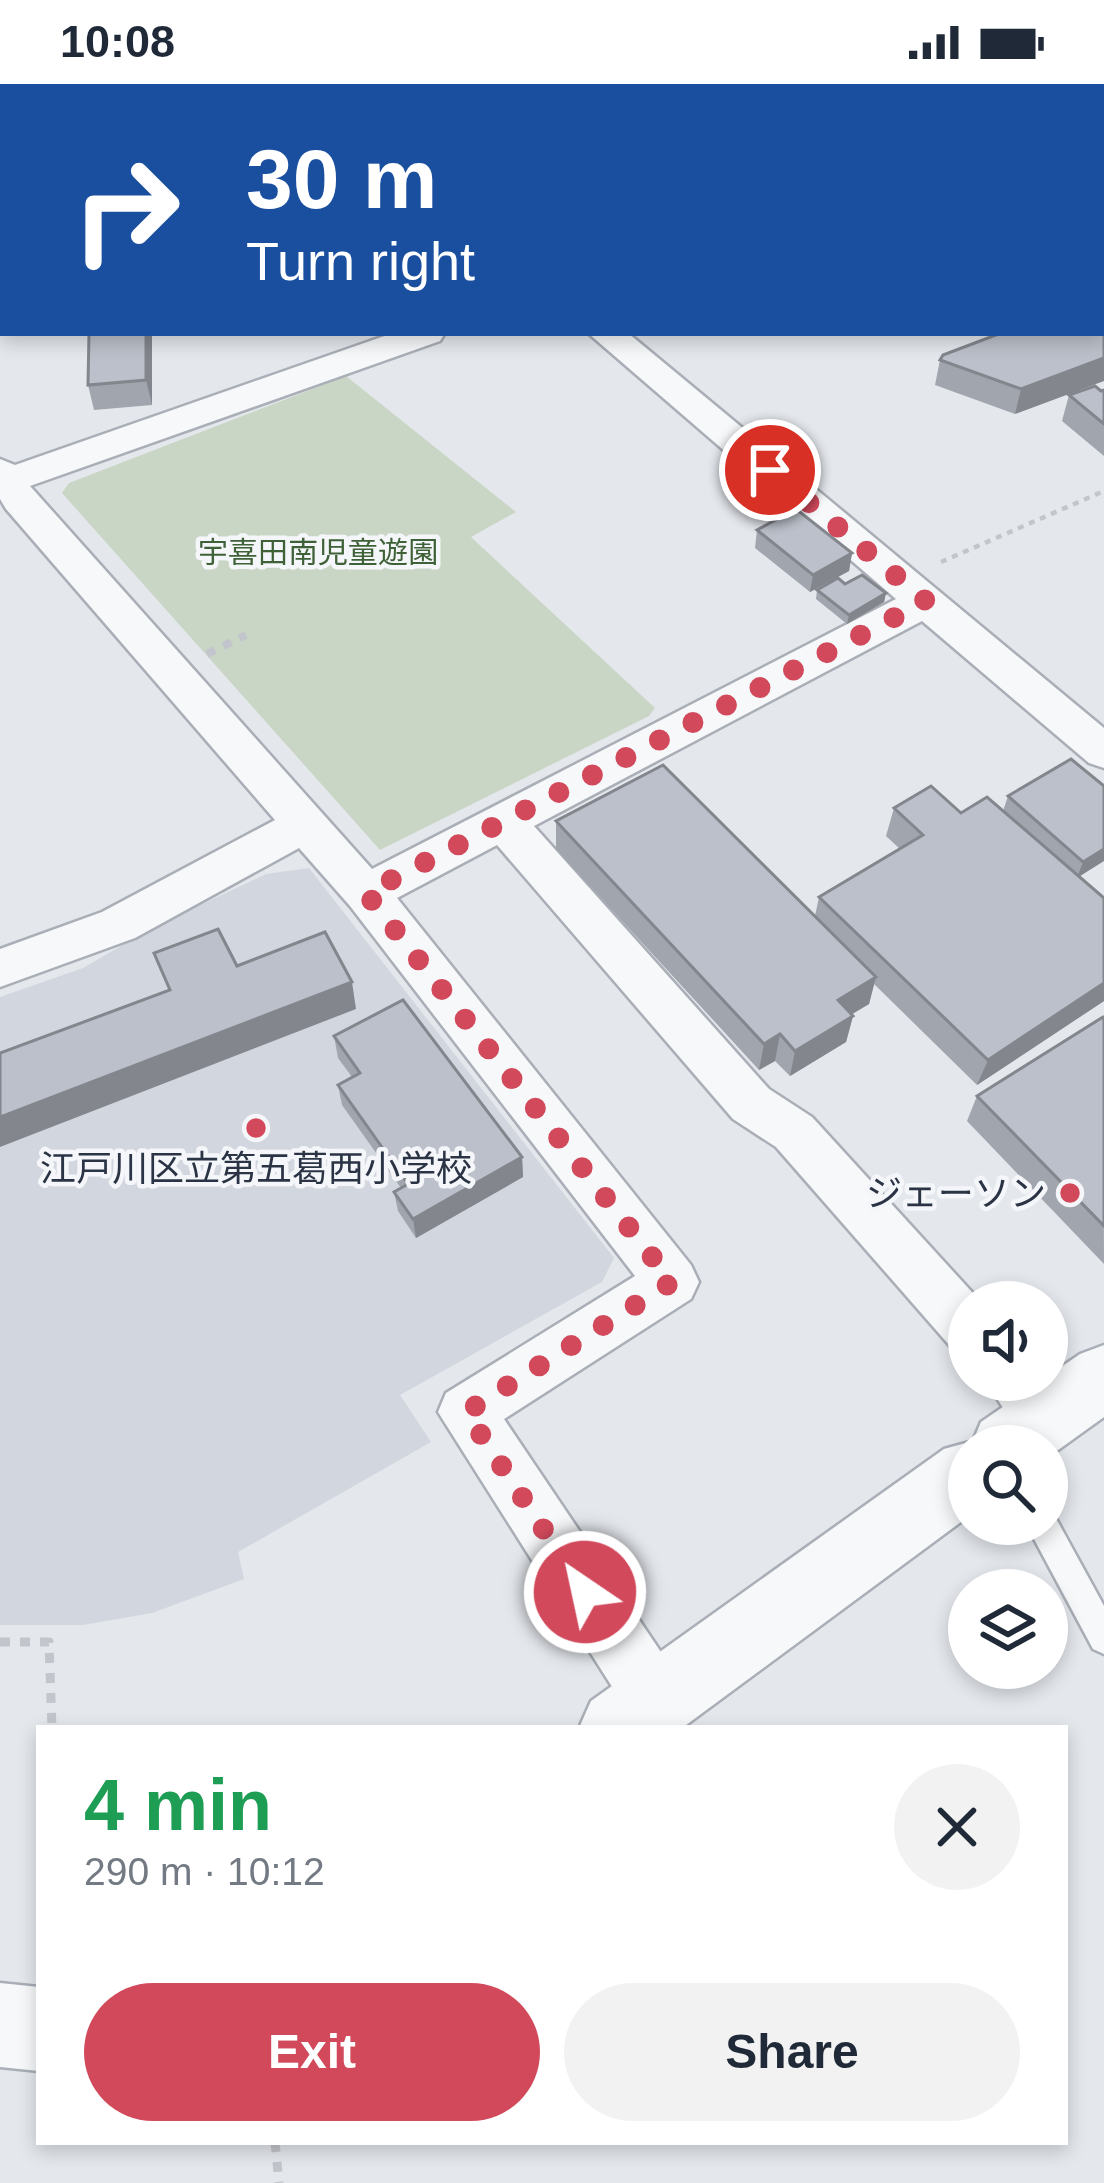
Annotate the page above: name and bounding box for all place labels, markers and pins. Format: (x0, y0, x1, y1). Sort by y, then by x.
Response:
pin (719, 419, 821, 521)
marker: 江戸川区立第五葛西小学校 (243, 1115, 269, 1141)
place label: 江戸川区立第五葛西小学校 (40, 1148, 472, 1189)
place label: ジェーソン (866, 1173, 1046, 1214)
marker: ジェーソン (1057, 1180, 1083, 1206)

